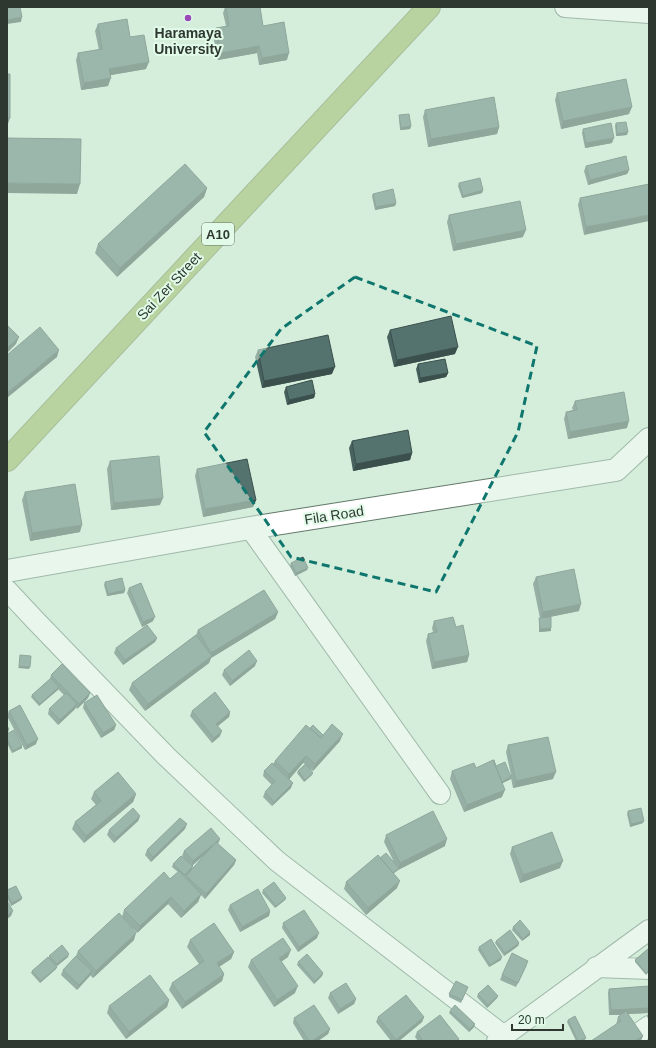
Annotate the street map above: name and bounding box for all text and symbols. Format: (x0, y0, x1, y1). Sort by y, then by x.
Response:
marker: Haramaya University (183, 13, 193, 23)
place label: Haramaya University (154, 25, 222, 57)
road number: A10 (202, 223, 234, 245)
street label: Sai Zer Street (134, 249, 204, 323)
street label: Fila Road (303, 502, 365, 528)
scale bar (512, 1006, 563, 1032)
text: 20 m (518, 1013, 545, 1027)

